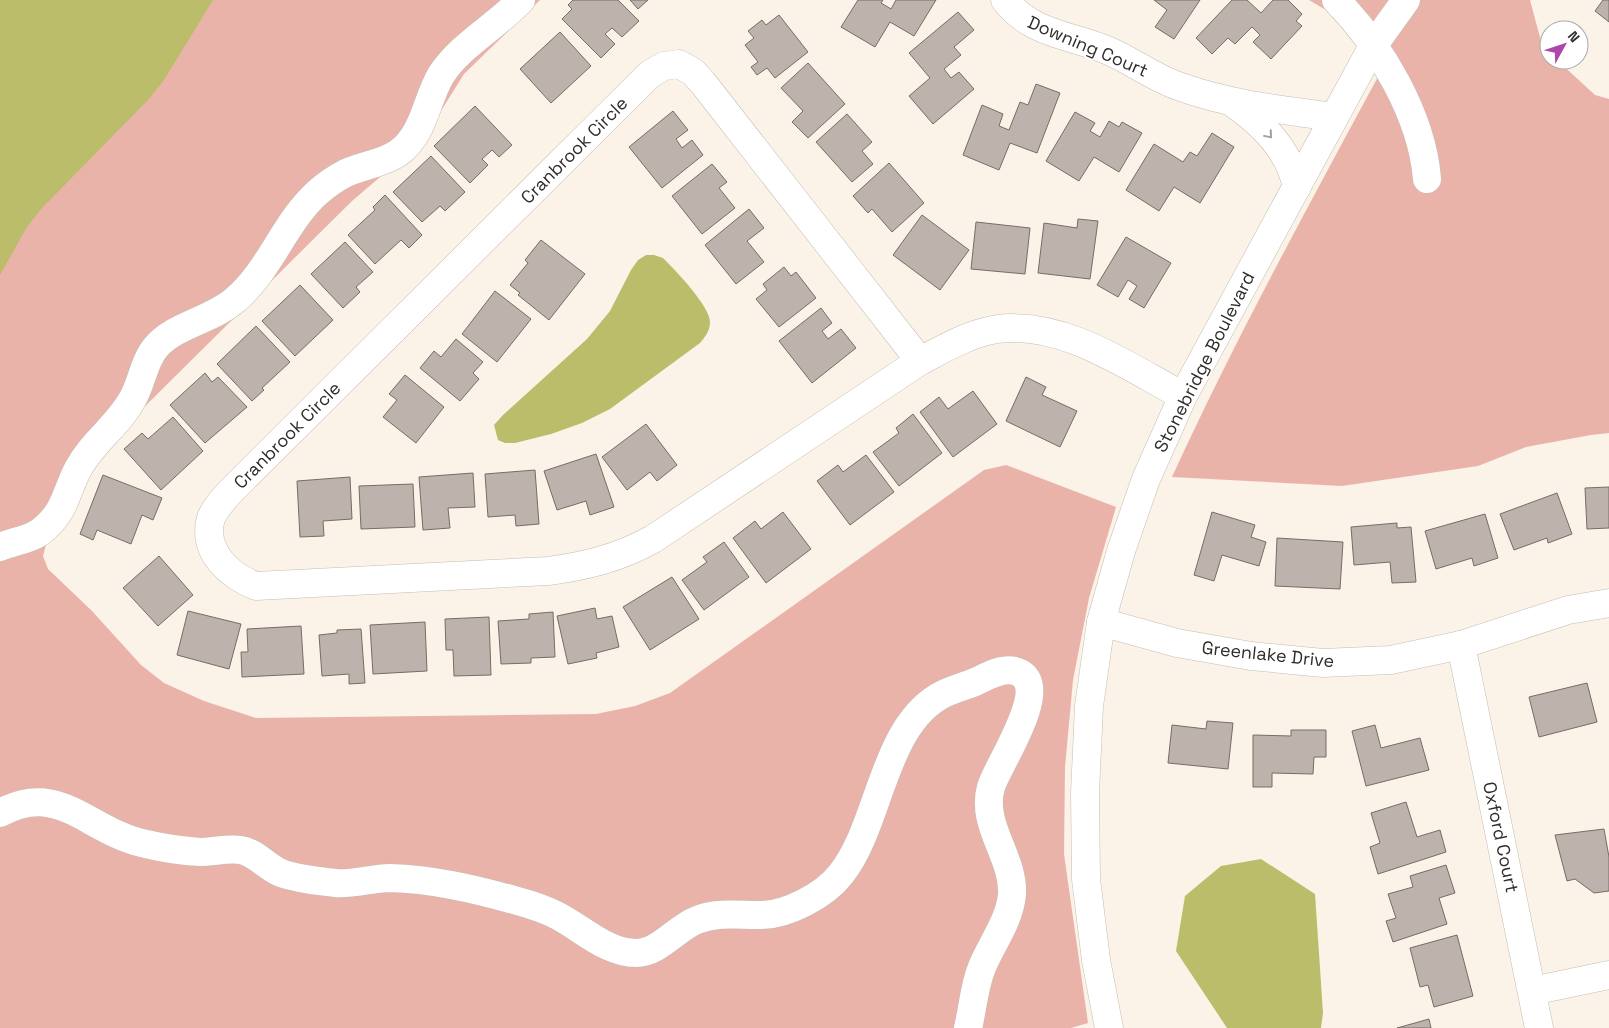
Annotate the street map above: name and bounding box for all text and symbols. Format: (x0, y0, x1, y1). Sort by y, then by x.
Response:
street label: Downing Court (1024, 10, 1152, 82)
north arrow (1539, 20, 1589, 70)
text: N (1564, 27, 1584, 46)
street label: Cranbrook Circle (516, 92, 632, 208)
one-way arrow (1264, 129, 1272, 138)
street label: Stonebridge Boulevard (1148, 268, 1260, 456)
street label: Cranbrook Circle (229, 377, 345, 493)
street label: Greenlake Drive (1201, 636, 1335, 672)
street label: Oxford Court (1478, 779, 1524, 895)

